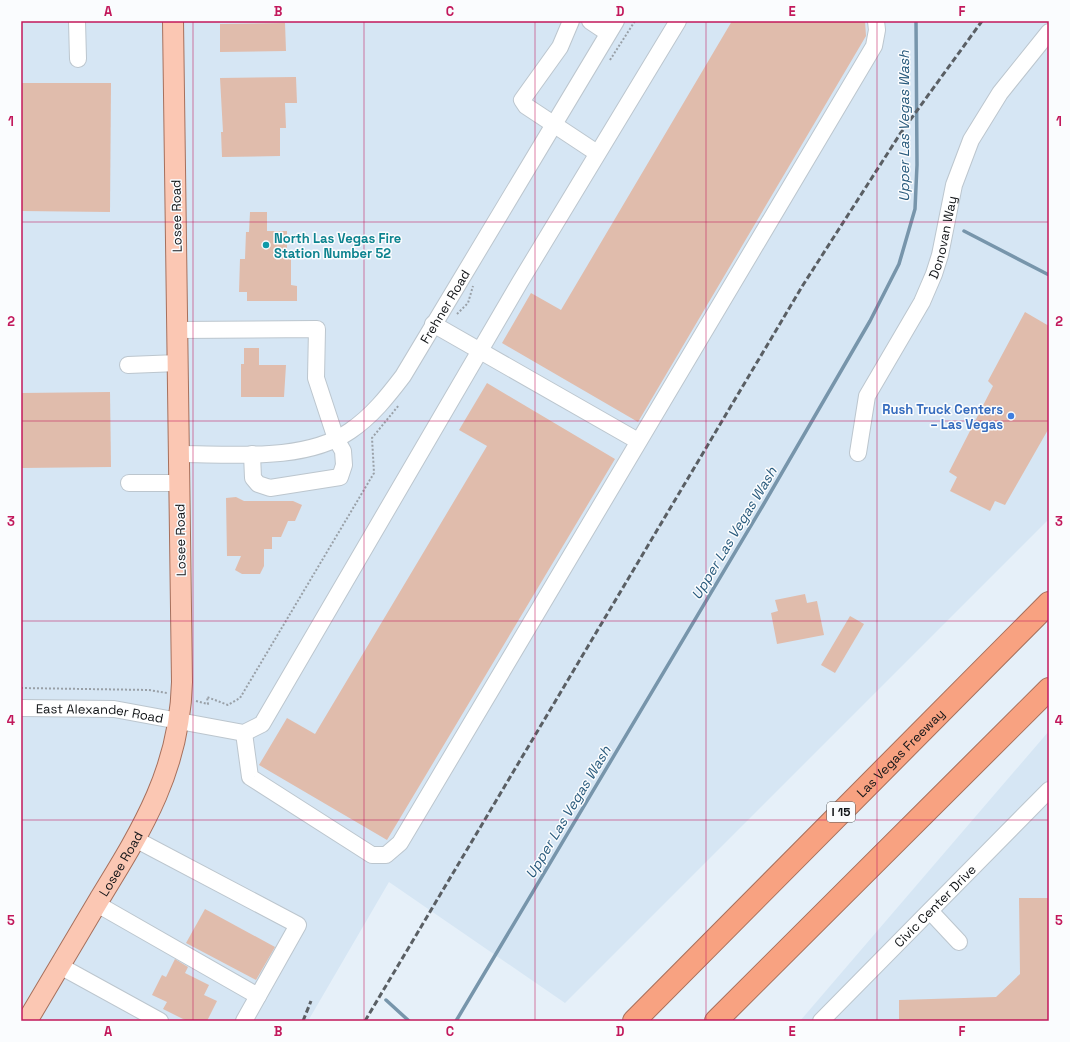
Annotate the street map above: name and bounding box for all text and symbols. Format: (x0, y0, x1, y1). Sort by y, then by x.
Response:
text: A (104, 3, 113, 20)
text: B (274, 3, 283, 20)
text: C (446, 3, 454, 20)
text: D (616, 3, 625, 20)
text: E (788, 3, 796, 20)
text: F (959, 3, 966, 20)
water label: Upper Las Vegas Wash (895, 50, 913, 202)
text: 1 (8, 113, 14, 130)
text: 1 (1056, 113, 1062, 130)
street label: Losee Road (167, 180, 186, 252)
street label: Donovan Way (925, 194, 961, 282)
place label: North Las Vegas Fire Station Number 52 (274, 230, 401, 262)
marker: North Las Vegas Fire Station Number 52 (261, 240, 271, 250)
street label: Frehner Road (416, 267, 474, 347)
text: 2 (7, 313, 15, 330)
text: 2 (1055, 313, 1063, 330)
place label: Rush Truck Centers – Las Vegas (882, 401, 1003, 433)
marker: Rush Truck Centers – Las Vegas (1006, 411, 1016, 421)
water label: Upper Las Vegas Wash (687, 463, 781, 602)
street label: Losee Road (171, 504, 190, 576)
text: 3 (7, 513, 15, 530)
text: 3 (1055, 513, 1063, 530)
street label: East Alexander Road (36, 700, 165, 727)
street label: Las Vegas Freeway (853, 705, 948, 801)
text: 4 (7, 712, 15, 729)
text: 4 (1055, 712, 1063, 729)
water label: Upper Las Vegas Wash (521, 742, 615, 881)
road number: I 15 (827, 802, 855, 822)
street label: Losee Road (95, 828, 147, 900)
street label: Civic Center Drive (891, 861, 980, 951)
text: 5 (7, 912, 15, 929)
text: 5 (1055, 912, 1063, 929)
text: A (104, 1023, 113, 1040)
text: B (274, 1023, 283, 1040)
text: C (446, 1023, 454, 1040)
text: D (616, 1023, 625, 1040)
text: E (788, 1023, 796, 1040)
text: F (959, 1023, 966, 1040)

